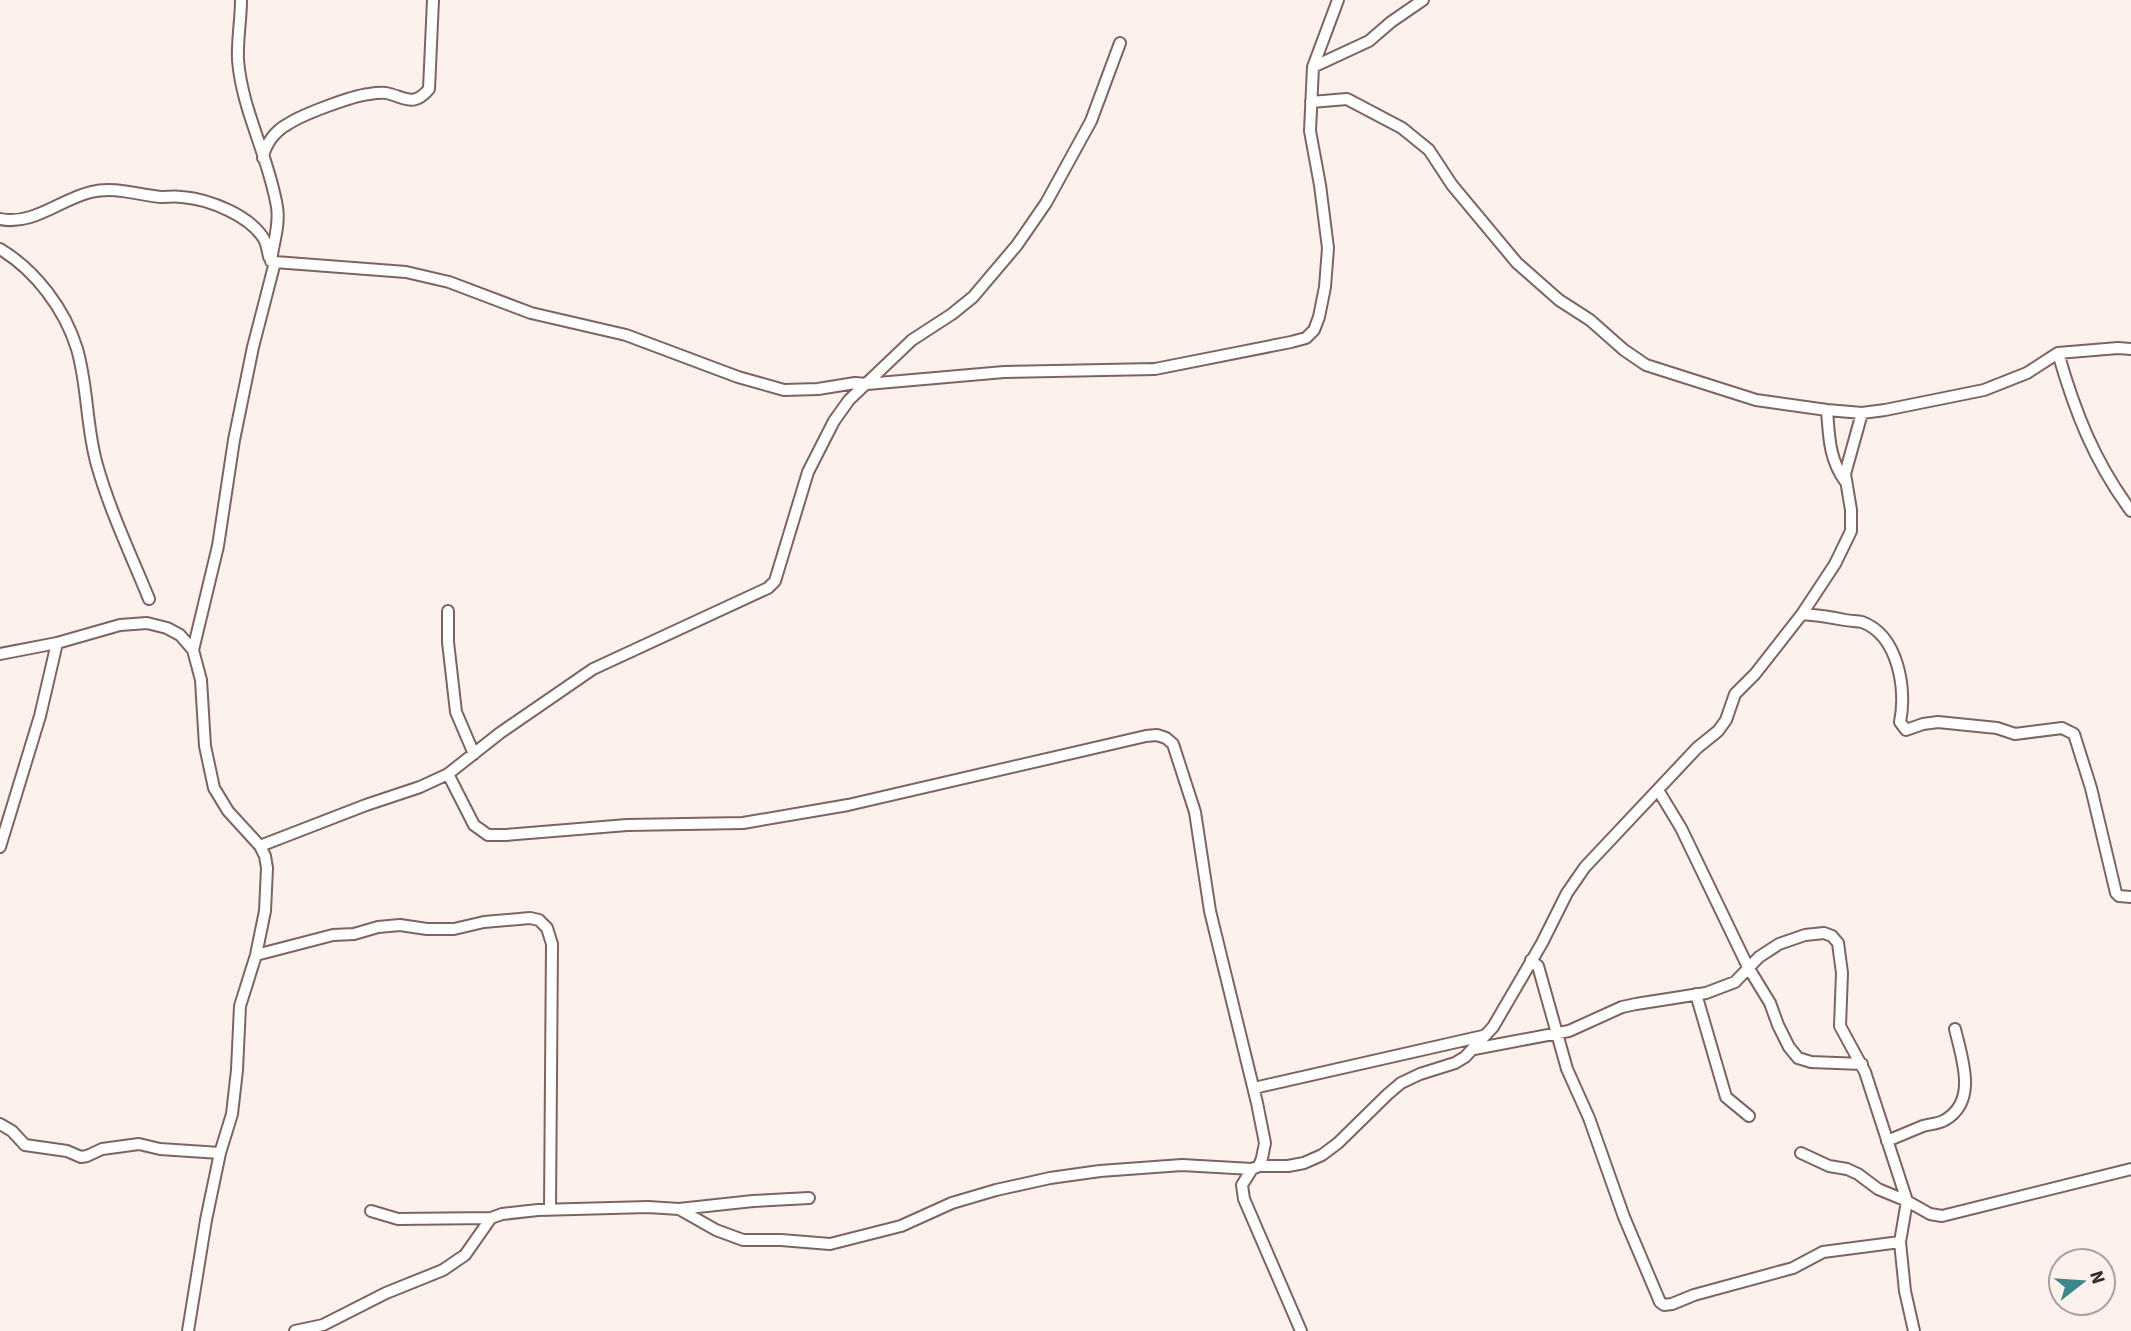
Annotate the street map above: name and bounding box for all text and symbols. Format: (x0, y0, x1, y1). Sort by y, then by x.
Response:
north arrow (2047, 1247, 2117, 1317)
text: N (2082, 1267, 2112, 1287)

